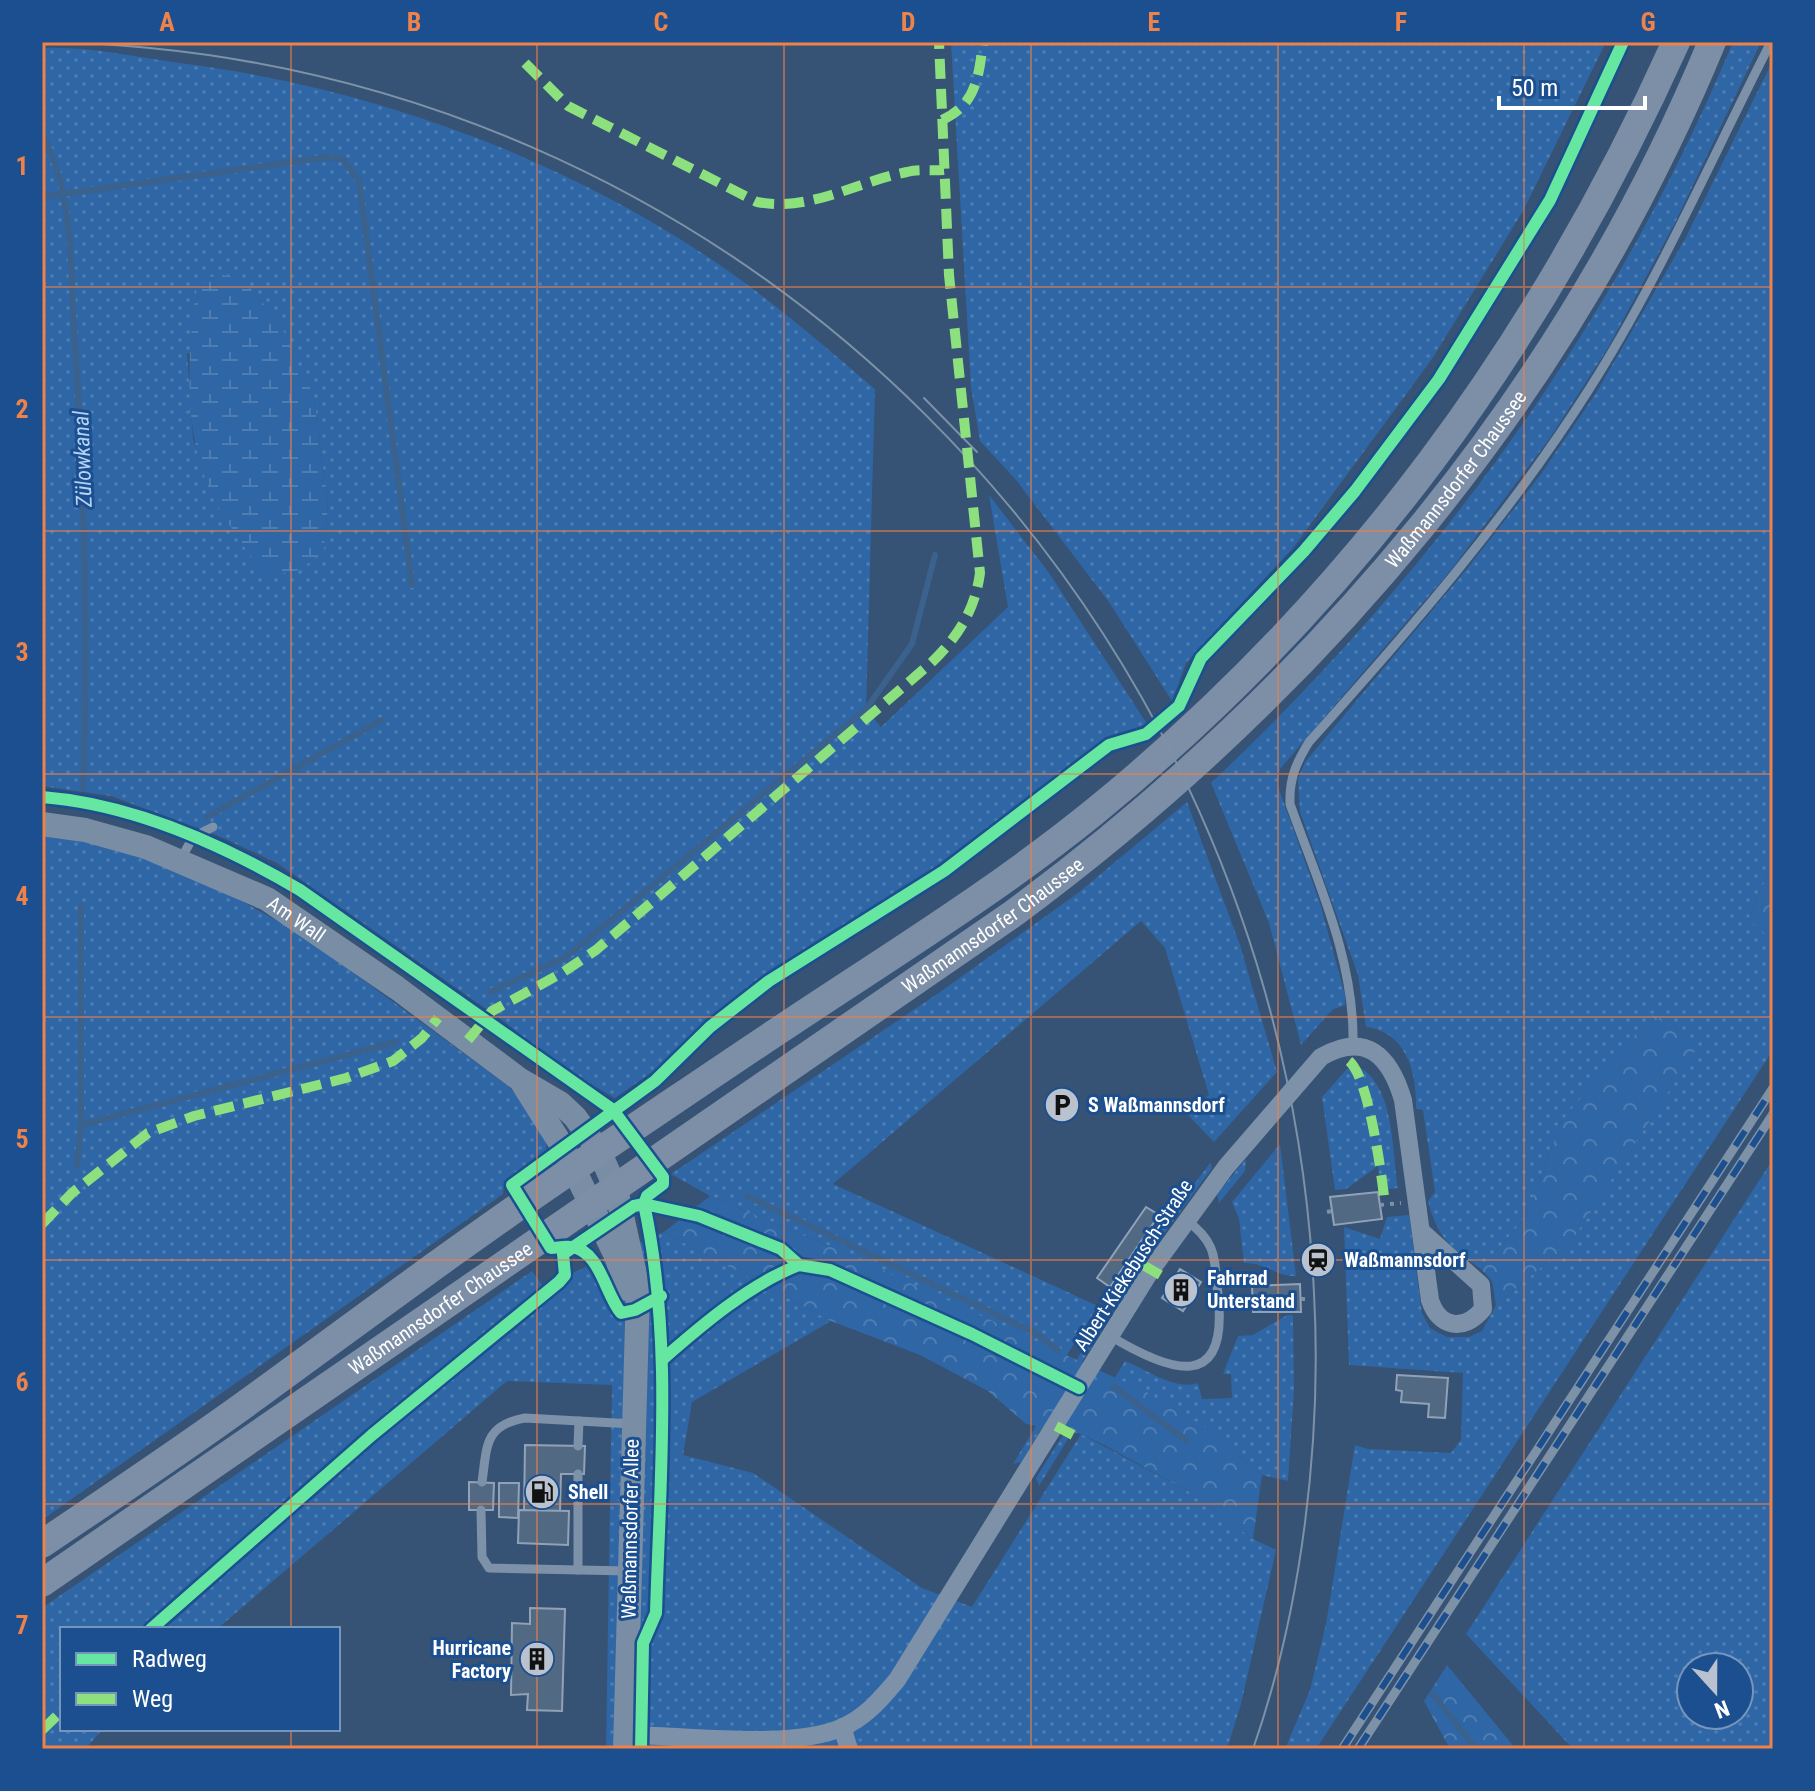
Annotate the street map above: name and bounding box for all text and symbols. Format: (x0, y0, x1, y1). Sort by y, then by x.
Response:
text: A (159, 7, 175, 37)
text: B (407, 7, 421, 37)
text: C (654, 7, 669, 37)
text: D (901, 7, 915, 37)
text: E (1148, 7, 1161, 37)
text: F (1395, 7, 1407, 37)
text: G (1640, 7, 1656, 37)
scale bar (1499, 60, 1645, 110)
text: 50 m (1511, 74, 1558, 102)
text: 1 (15, 151, 29, 181)
street label: Waßmannsdorfer Chaussee (1380, 386, 1532, 573)
text: 2 (15, 394, 29, 424)
water label: Zülowkanal (68, 409, 97, 508)
text: 3 (15, 637, 29, 667)
street label: Waßmannsdorfer Chaussee (897, 852, 1088, 999)
text: 4 (15, 881, 29, 911)
street label: Am Wall (263, 891, 330, 947)
parking icon: S Waßmannsdorf (1043, 1086, 1081, 1124)
place label: S Waßmannsdorf (1088, 1093, 1225, 1117)
text: 5 (15, 1124, 29, 1154)
street label: Albert-Kiekebusch-Straße (1069, 1175, 1197, 1355)
street label: Waßmannsdorfer Chaussee (344, 1237, 537, 1380)
station icon: Waßmannsdorf (1299, 1241, 1337, 1279)
place label: Waßmannsdorf (1344, 1248, 1466, 1272)
place label: Fahrrad Unterstand (1207, 1266, 1295, 1313)
building icon: Fahrrad Unterstand (1162, 1271, 1200, 1309)
text: 6 (15, 1367, 29, 1397)
street label: Waßmannsdorfer Allee (616, 1439, 644, 1619)
fuel station icon: Shell (523, 1473, 561, 1511)
place label: Shell (568, 1480, 608, 1504)
text: 7 (15, 1610, 29, 1640)
legend (60, 1627, 340, 1731)
place label: Hurricane Factory (433, 1636, 511, 1683)
building icon: Hurricane Factory (518, 1640, 556, 1678)
text: Radweg (132, 1645, 207, 1673)
north arrow (1675, 1651, 1755, 1731)
text: Weg (132, 1685, 173, 1713)
text: N (1711, 1695, 1733, 1723)

